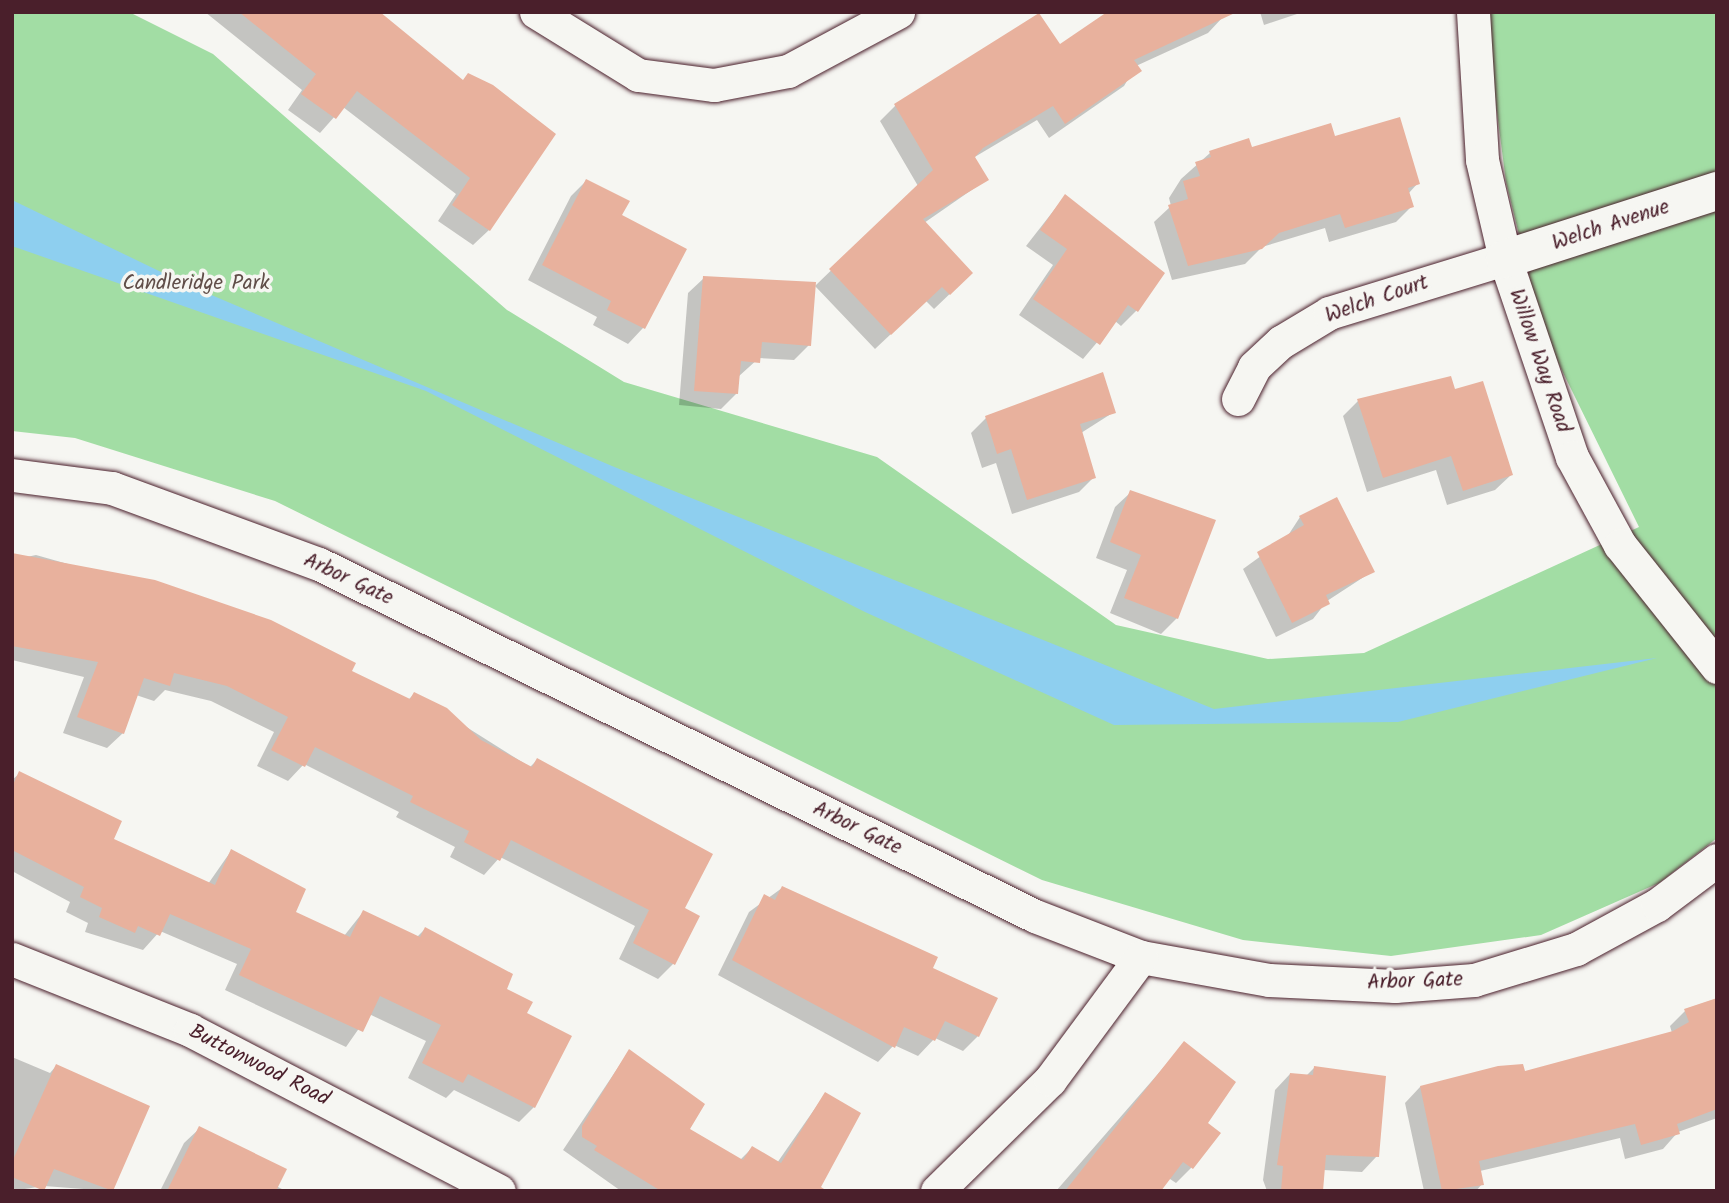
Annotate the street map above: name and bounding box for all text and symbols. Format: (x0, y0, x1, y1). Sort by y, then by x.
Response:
street label: Welch Avenue (1549, 195, 1673, 257)
park label: Candleridge Park (122, 271, 270, 297)
street label: Welch Court (1322, 271, 1432, 329)
street label: Willow Way Road (1503, 286, 1575, 436)
street label: Arbor Gate (299, 548, 397, 612)
street label: Arbor Gate (808, 797, 906, 861)
street label: Arbor Gate (1367, 968, 1463, 996)
street label: Buttonwood Road (184, 1020, 334, 1112)

